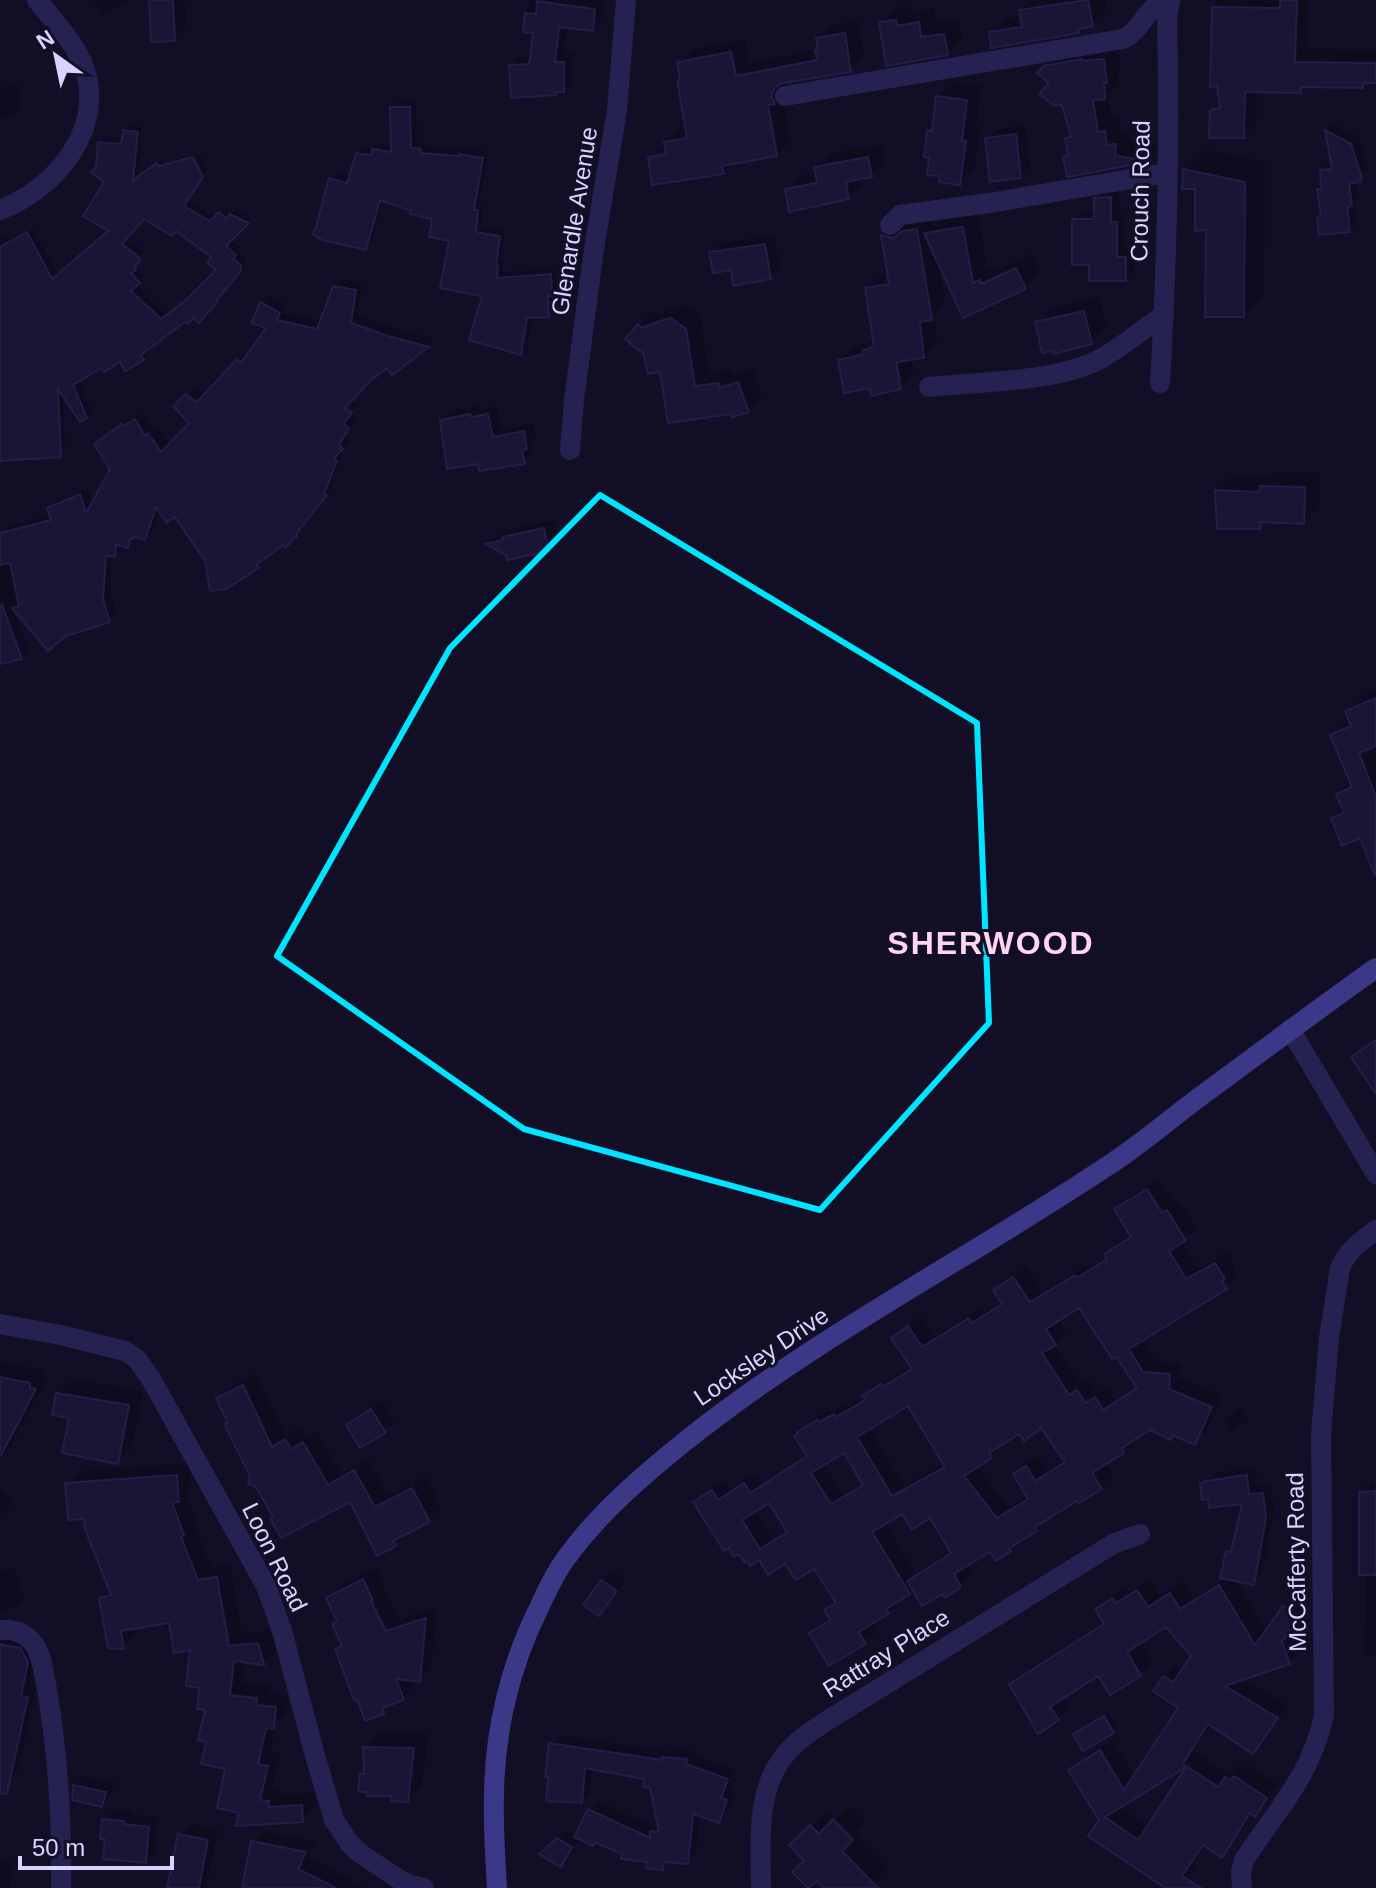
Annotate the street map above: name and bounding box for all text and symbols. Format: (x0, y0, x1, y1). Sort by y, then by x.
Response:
north arrow (16, 16, 96, 96)
text: N (32, 25, 59, 54)
street label: Crouch Road (1125, 120, 1155, 262)
street label: Glenardle Avenue (546, 125, 602, 317)
district label: SHERWOOD (887, 925, 1095, 961)
street label: Locksley Drive (689, 1301, 833, 1411)
street label: McCafferty Road (1281, 1472, 1311, 1652)
street label: Loon Road (237, 1498, 313, 1616)
street label: Rattray Place (818, 1603, 954, 1703)
scale bar (20, 1820, 172, 1870)
text: 50 m (32, 1834, 85, 1861)

